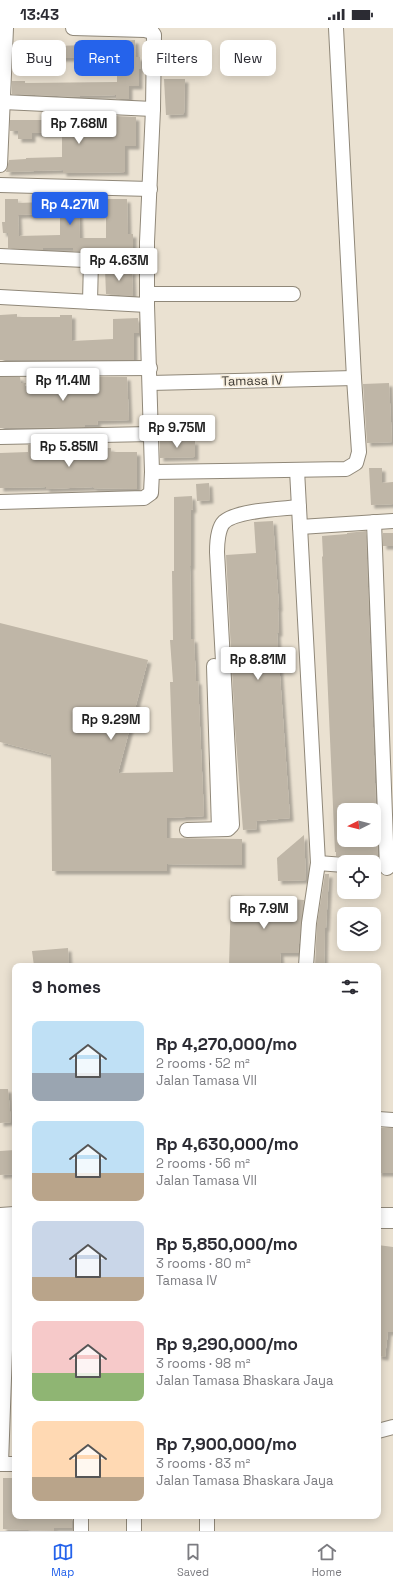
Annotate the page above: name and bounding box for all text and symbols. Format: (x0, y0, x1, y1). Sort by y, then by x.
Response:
text: 13:43 (20, 5, 59, 24)
chip: Buy (12, 40, 66, 76)
chip: Rent (74, 40, 134, 76)
chip: Filters (142, 40, 212, 76)
chip: New (220, 40, 276, 76)
pin: Rp 7.68M (38, 111, 120, 145)
text: Rp 7.68M (50, 115, 108, 132)
pin: Rp 4.27M (29, 192, 111, 226)
text: Rp 4.27M (41, 196, 99, 213)
pin: Rp 4.63M (78, 248, 160, 282)
text: Rp 4.63M (89, 252, 149, 269)
pin: Rp 11.4M (22, 368, 104, 402)
street label: Tamasa IV (221, 371, 283, 390)
text: Rp 11.4M (35, 372, 91, 389)
pin: Rp 9.75M (136, 415, 218, 449)
text: Rp 9.75M (148, 419, 206, 436)
pin: Rp 5.85M (28, 434, 110, 468)
text: Rp 5.85M (40, 438, 98, 455)
pin: Rp 8.81M (217, 647, 299, 681)
text: Rp 8.81M (230, 651, 286, 668)
pin: Rp 9.29M (70, 707, 152, 741)
text: Rp 9.29M (82, 711, 140, 728)
north arrow (337, 803, 381, 847)
map controls (337, 803, 381, 951)
button: locate (337, 855, 381, 899)
pin: Rp 7.9M (227, 896, 301, 930)
text: Rp 7.9M (239, 900, 289, 917)
button: layers (337, 907, 381, 951)
text: 9 homes (32, 976, 101, 998)
icon: filters (339, 976, 361, 998)
text: Rp 4,270,000/mo (156, 1033, 297, 1055)
icon: home (64, 1037, 112, 1085)
text: 2 rooms · 52 m² (156, 1055, 250, 1072)
text: Jalan Tamasa VII (156, 1072, 257, 1089)
text: Rp 4,630,000/mo (156, 1133, 299, 1155)
icon: home (64, 1137, 112, 1185)
text: 2 rooms · 56 m² (156, 1155, 250, 1172)
text: Jalan Tamasa VII (156, 1172, 257, 1189)
text: Rp 5,850,000/mo (156, 1233, 298, 1255)
icon: home (64, 1237, 112, 1285)
text: 3 rooms · 80 m² (156, 1255, 251, 1272)
text: Tamasa IV (156, 1272, 217, 1289)
text: Rp 9,290,000/mo (156, 1333, 298, 1355)
icon: home (64, 1337, 112, 1385)
text: 3 rooms · 98 m² (156, 1355, 250, 1372)
text: Jalan Tamasa Bhaskara Jaya (156, 1372, 334, 1389)
text: Rp 7,900,000/mo (156, 1433, 297, 1455)
icon: home (64, 1437, 112, 1485)
text: 3 rooms · 83 m² (156, 1455, 250, 1472)
text: Jalan Tamasa Bhaskara Jaya (156, 1472, 334, 1489)
tab: Map (51, 1541, 74, 1579)
tab: Saved (177, 1541, 209, 1579)
tab: Home (312, 1541, 342, 1579)

